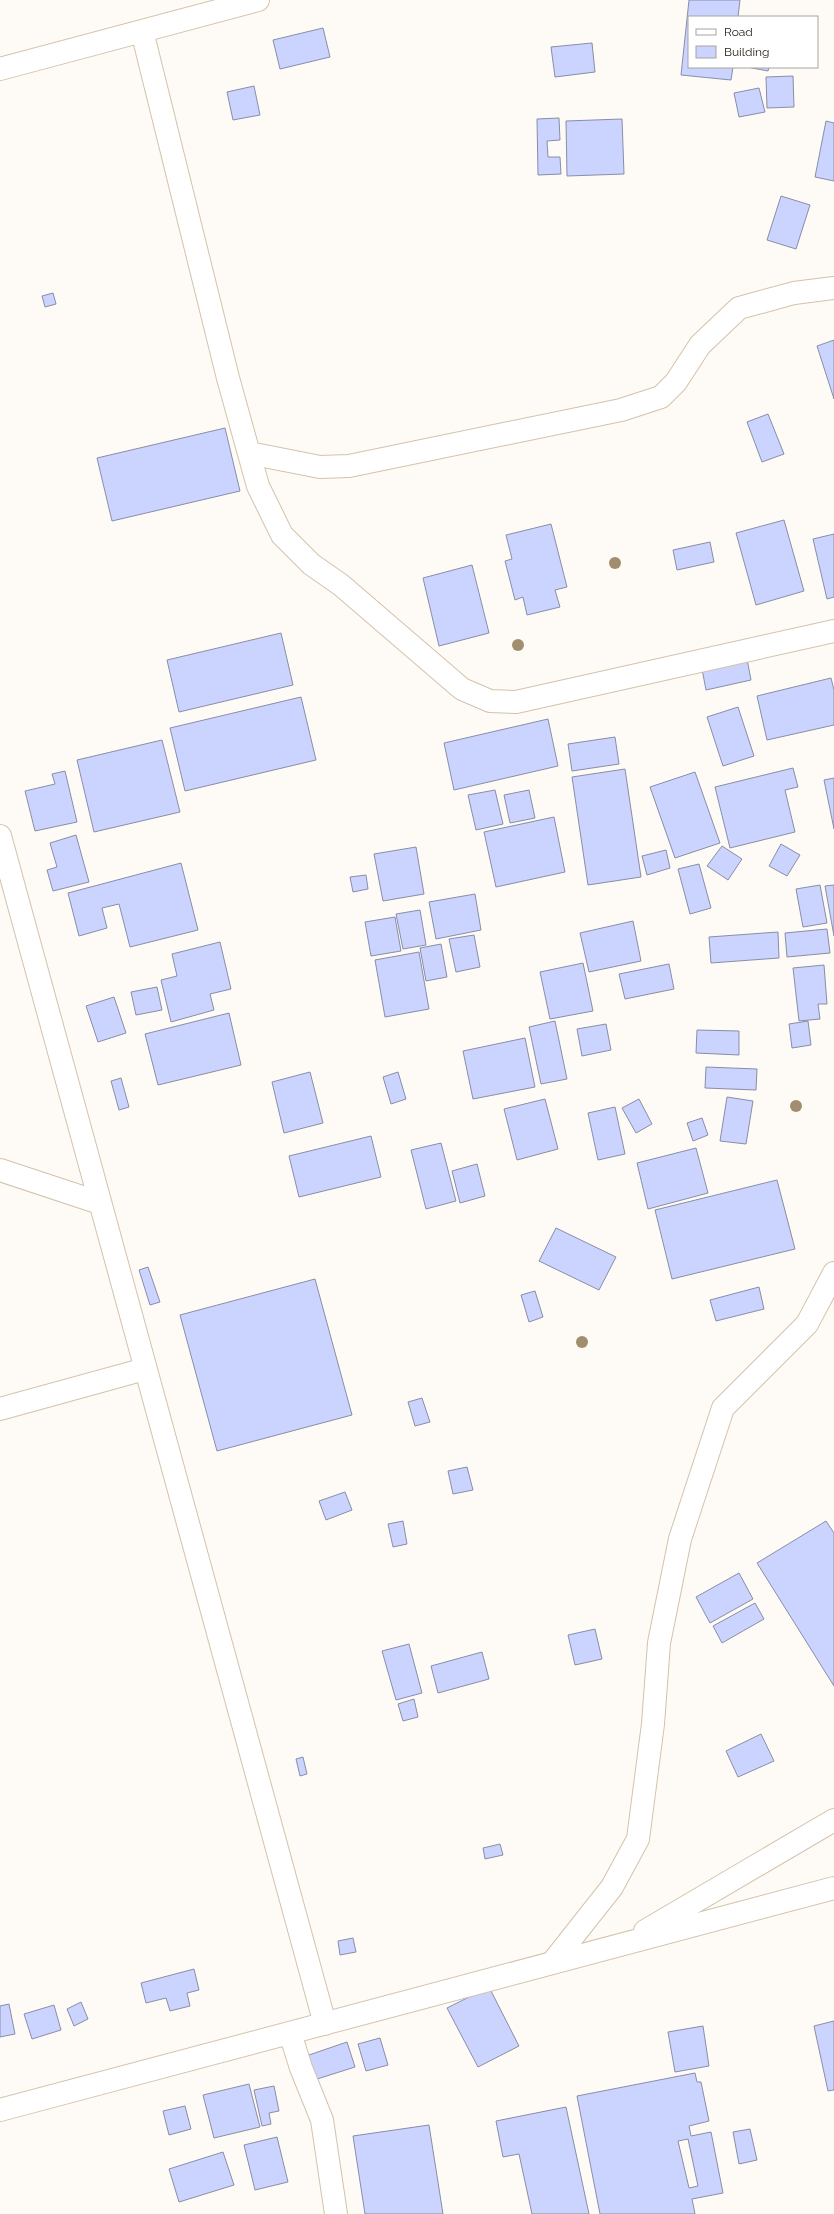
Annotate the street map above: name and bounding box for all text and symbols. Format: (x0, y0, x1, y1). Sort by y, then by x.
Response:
legend (688, 16, 818, 68)
text: Road (724, 25, 753, 39)
text: Building (724, 45, 770, 59)

